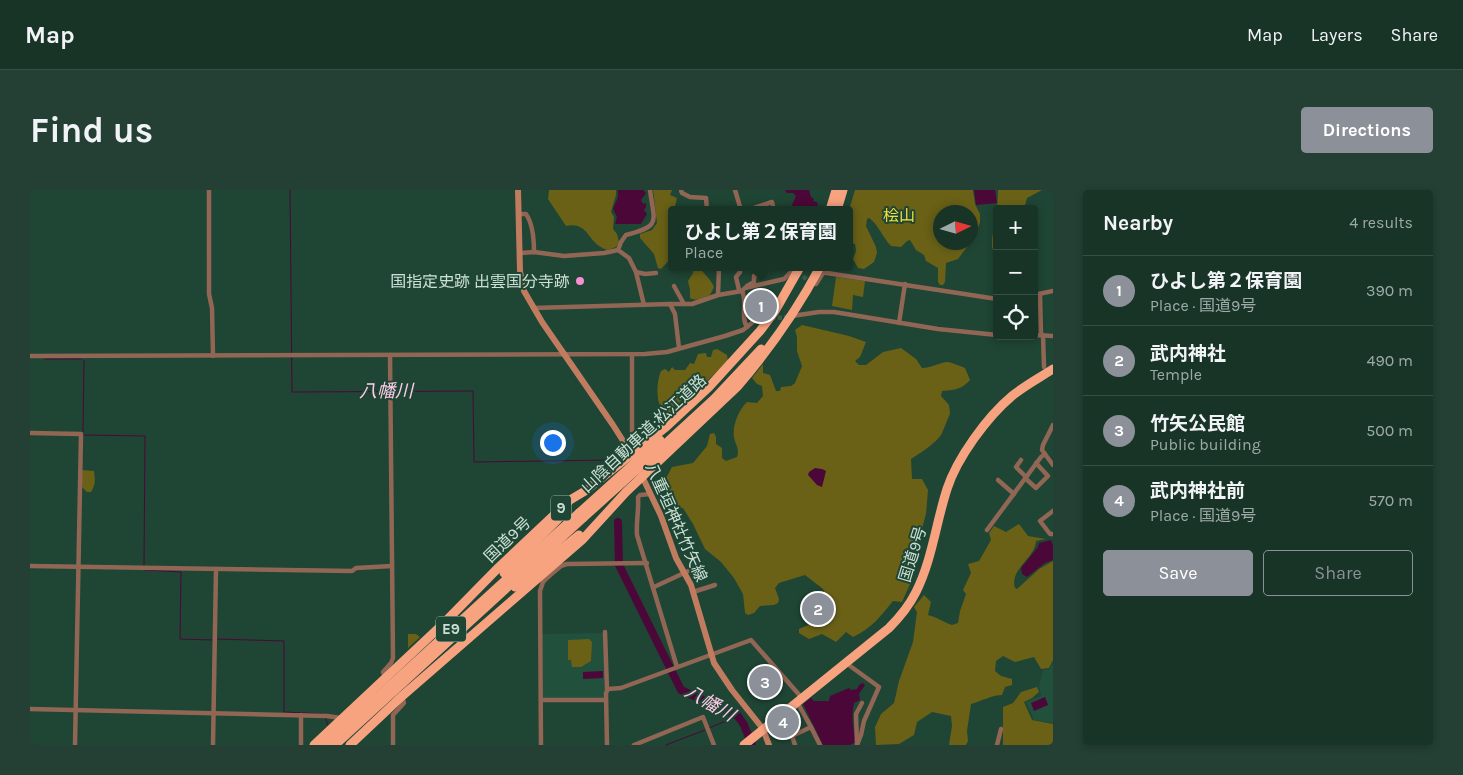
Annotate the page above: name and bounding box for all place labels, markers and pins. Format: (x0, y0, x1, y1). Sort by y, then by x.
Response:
place label: 国指定史跡 出雲国分寺跡 (390, 272, 570, 291)
marker: 国指定史跡 出雲国分寺跡 (574, 275, 586, 287)
pin: 1 (745, 287, 777, 325)
pin: 2 (802, 590, 834, 628)
pin: 3 (749, 663, 781, 701)
pin: 4 (767, 703, 799, 741)

